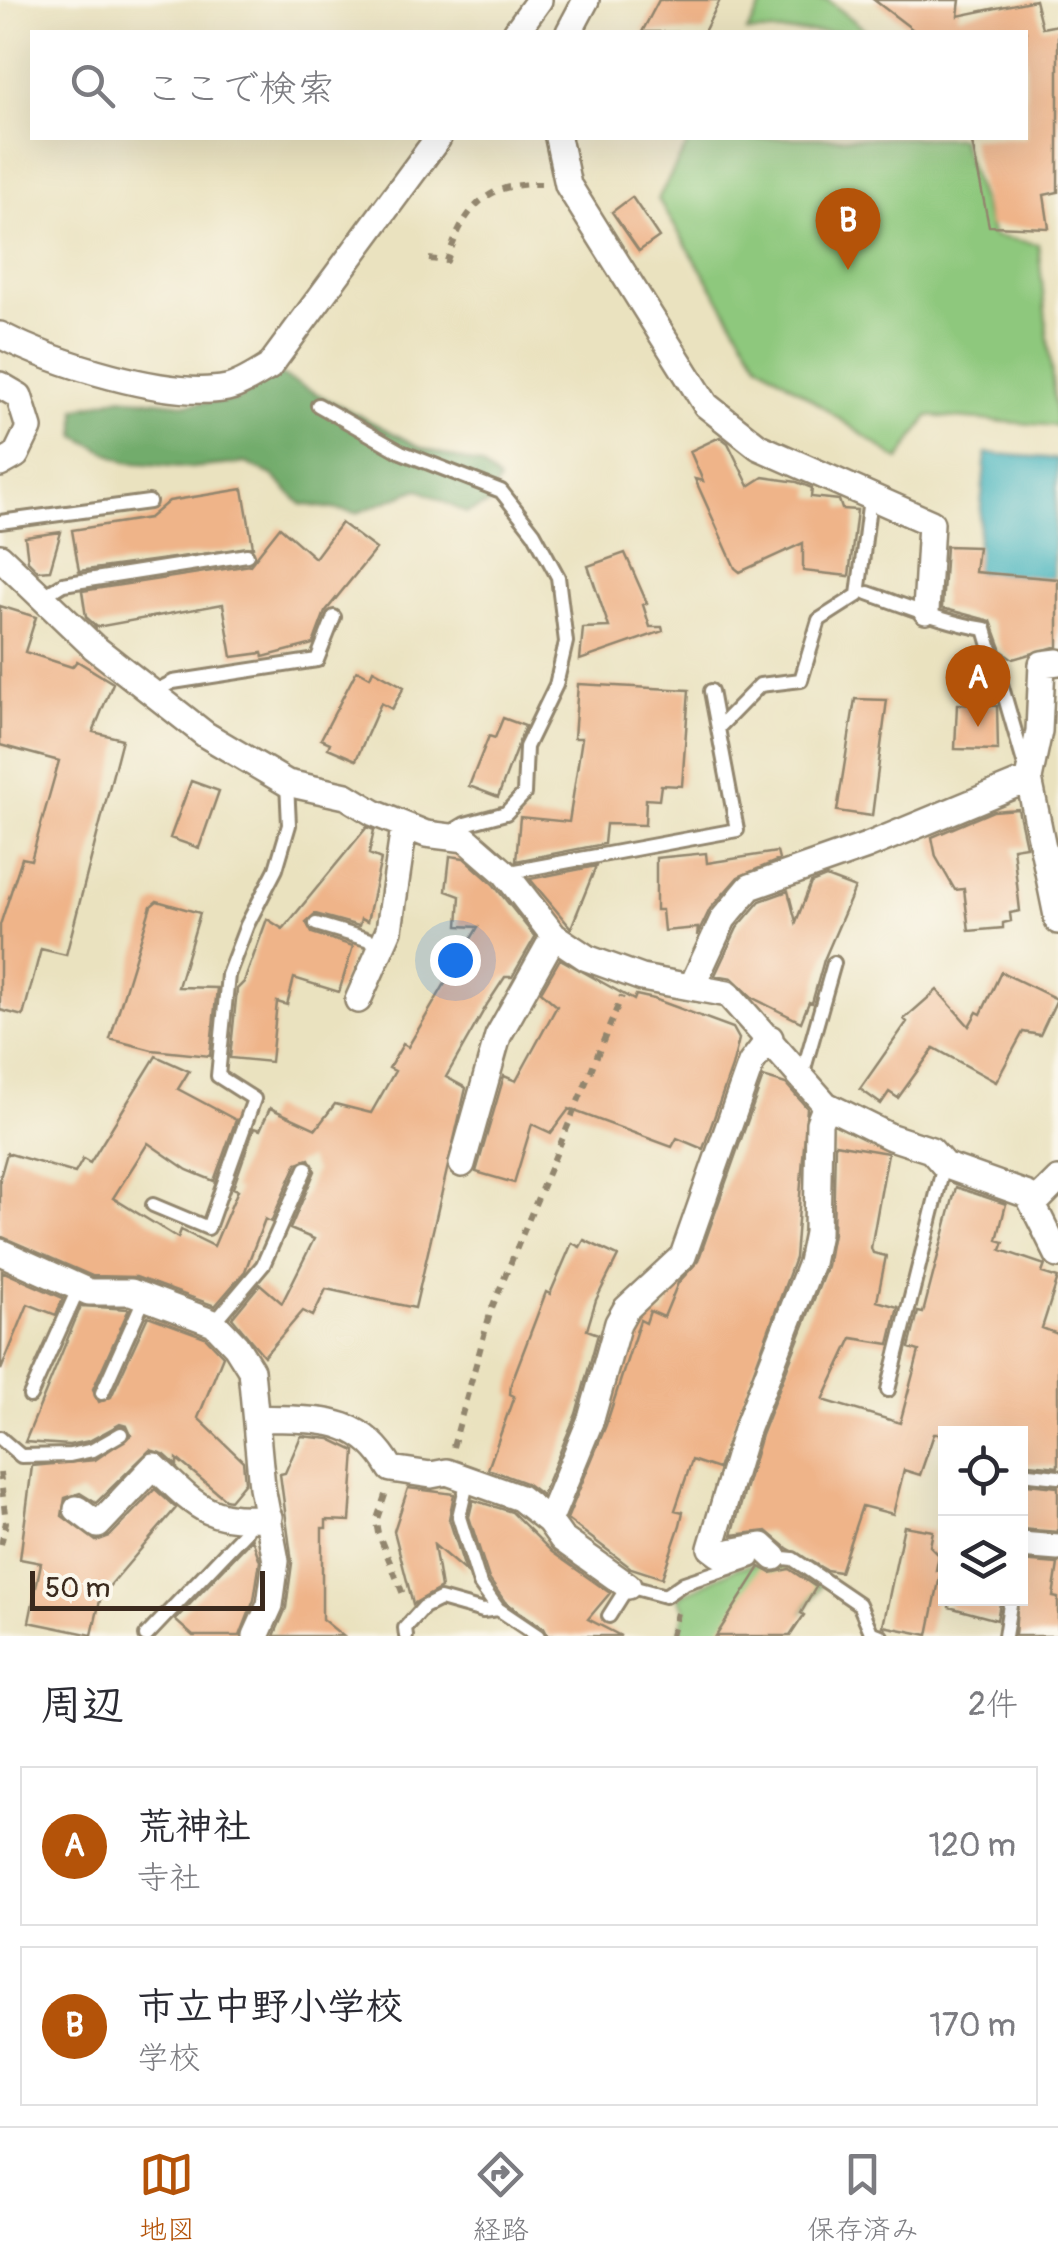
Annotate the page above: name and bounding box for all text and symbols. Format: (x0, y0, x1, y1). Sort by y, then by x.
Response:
search box (30, 30, 1028, 140)
icon: search (65, 58, 120, 113)
text: ここで検索 (145, 65, 335, 113)
pin: B (816, 188, 880, 270)
pin: A (946, 644, 1010, 727)
your location (430, 935, 481, 986)
map controls (938, 1426, 1028, 1606)
button: locate (938, 1426, 1028, 1516)
button: layers (938, 1516, 1028, 1606)
scale bar (30, 1566, 265, 1610)
text: 50 m (45, 1571, 110, 1606)
text: 周辺 (40, 1680, 124, 1732)
text: 2件 (968, 1685, 1018, 1725)
text: 荒神社 (137, 1803, 251, 1851)
text: A (64, 1826, 85, 1866)
text: 120 m (928, 1826, 1016, 1866)
text: 寺社 (137, 1858, 201, 1898)
text: 市立中野小学校 (137, 1983, 403, 2031)
text: B (65, 2006, 84, 2046)
text: 170 m (929, 2006, 1016, 2046)
text: 学校 (137, 2038, 201, 2078)
tab: 地図 (139, 2147, 195, 2248)
tab: 経路 (473, 2147, 529, 2248)
tab: 保存済み (807, 2147, 919, 2248)

